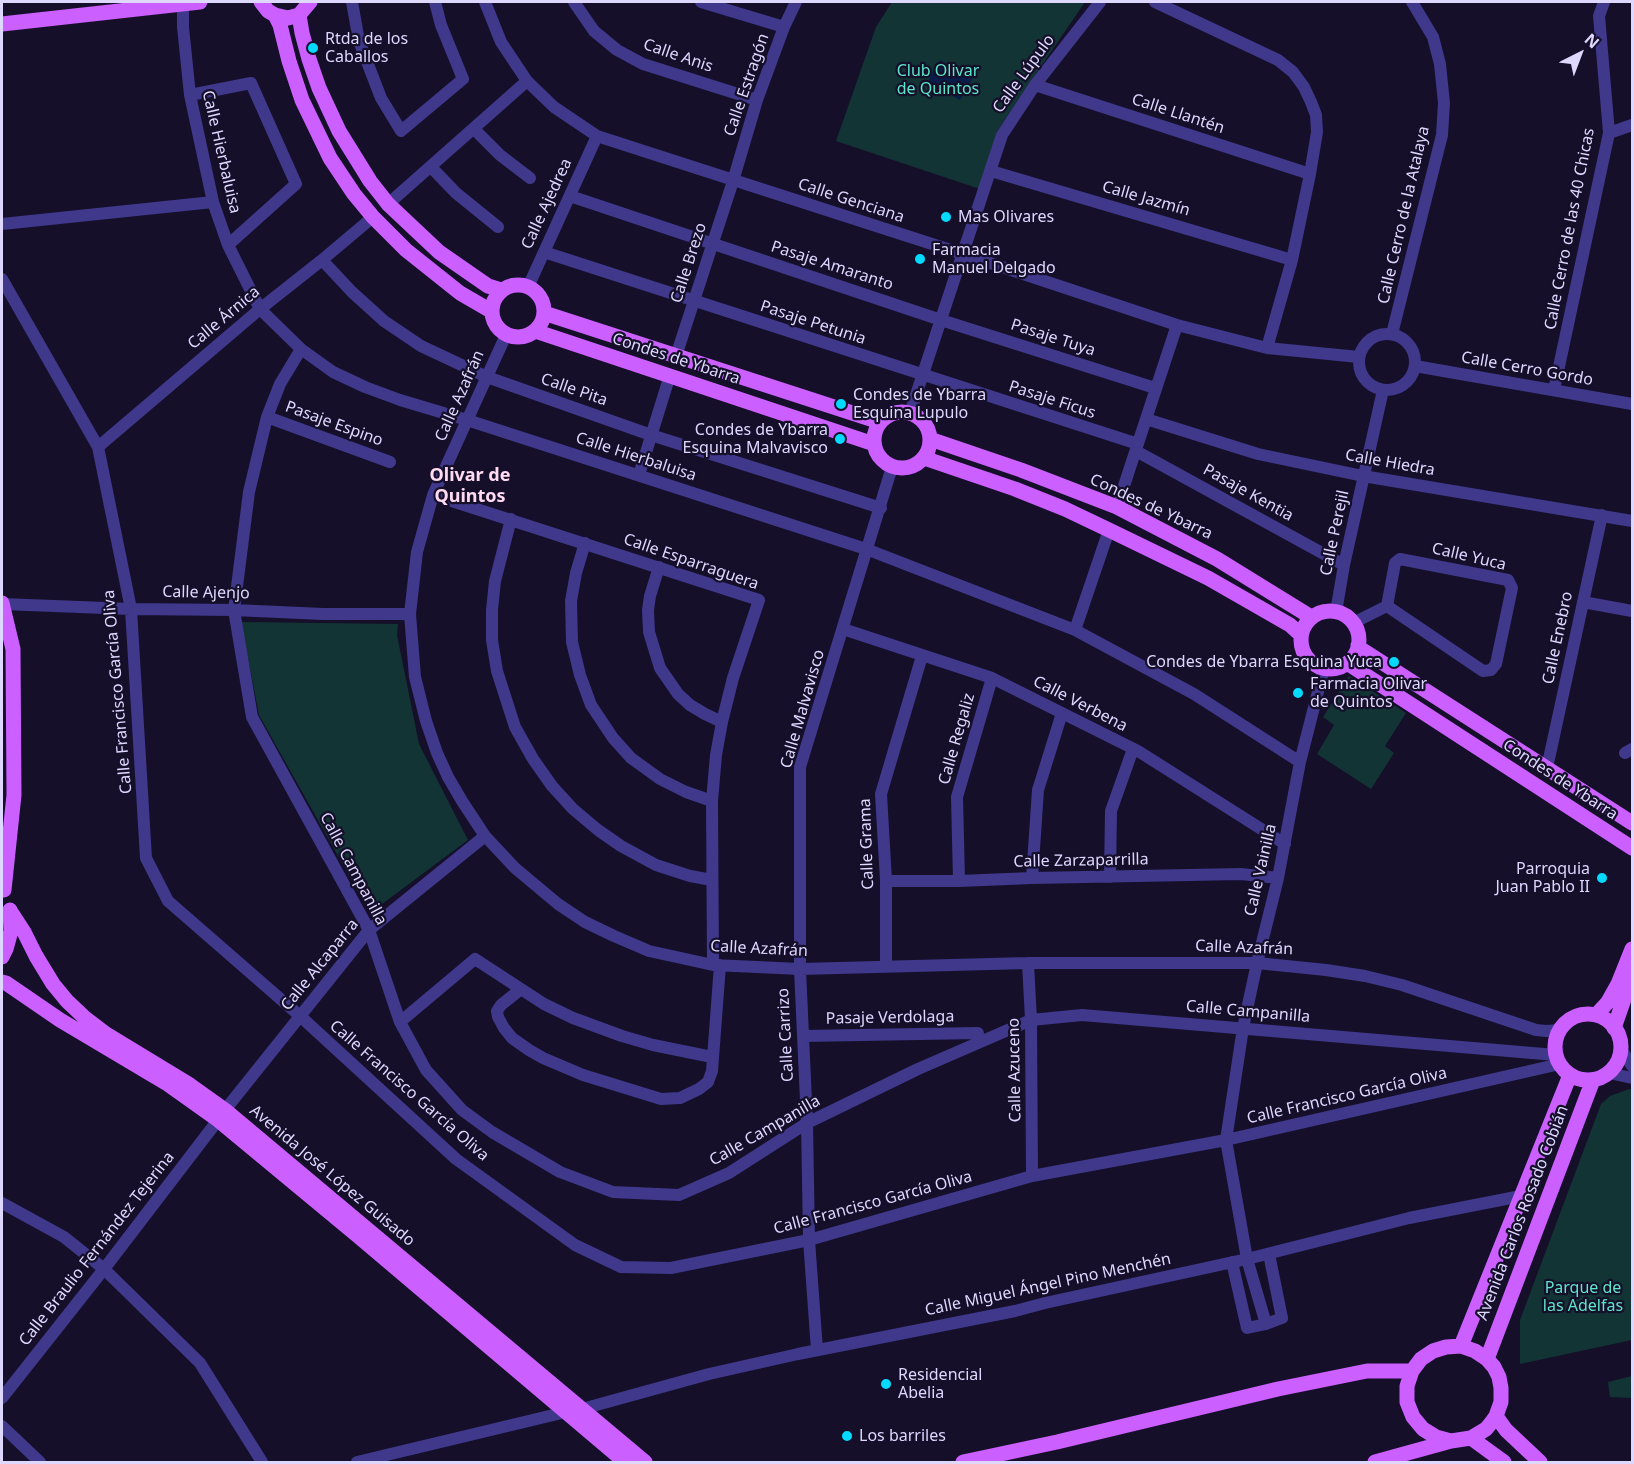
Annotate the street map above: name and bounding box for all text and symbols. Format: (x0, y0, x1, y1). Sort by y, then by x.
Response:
north arrow (1550, 24, 1610, 84)
text: N (1580, 28, 1604, 53)
place label: Rtda de los Caballos (325, 29, 408, 67)
street label: Calle Estragón (720, 31, 774, 139)
street label: Calle Lúpulo (989, 31, 1059, 117)
street label: Calle Anis (641, 35, 715, 77)
marker: Rtda de los Caballos (306, 41, 320, 55)
park label: Club Olivar de Quintos (897, 61, 979, 99)
street label: Calle Hierbaluisa (198, 89, 244, 215)
street label: Calle Llantén (1129, 90, 1227, 138)
street label: Calle Cerro de la Atalaya (1374, 124, 1434, 306)
street label: Calle Cerro de las 40 Chicas (1541, 126, 1599, 332)
street label: Calle Ajedrea (518, 156, 576, 252)
street label: Calle Genciana (795, 175, 907, 227)
street label: Calle Jazmín (1100, 177, 1192, 221)
place label: Mas Olivares (958, 207, 1054, 227)
marker: Mas Olivares (939, 210, 953, 224)
street label: Calle Brezo (667, 220, 711, 306)
street label: Pasaje Amaranto (768, 237, 896, 295)
place label: Farmacia Manuel Delgado (932, 240, 1056, 278)
marker: Farmacia Manuel Delgado (913, 252, 927, 266)
street label: Calle Árnica (184, 282, 264, 354)
street label: Pasaje Petunia (758, 297, 868, 349)
street label: Pasaje Tuya (1008, 315, 1098, 361)
street label: Condes de Ybarra (610, 329, 742, 389)
street label: Calle Azafrán (431, 347, 489, 445)
street label: Calle Cerro Gordo (1460, 348, 1594, 390)
street label: Calle Pita (538, 370, 610, 410)
street label: Pasaje Ficus (1006, 377, 1098, 423)
place label: Condes de Ybarra Esquina Lupulo (853, 385, 986, 423)
street label: Pasaje Espino (282, 397, 386, 451)
marker: Condes de Ybarra Esquina Lupulo (834, 397, 848, 411)
place label: Condes de Ybarra Esquina Malvavisco (683, 420, 828, 458)
street label: Calle Hierbaluisa (573, 428, 699, 486)
marker: Condes de Ybarra Esquina Malvavisco (833, 432, 847, 446)
street label: Calle Hiedra (1344, 446, 1436, 480)
street label: Pasaje Kentia (1199, 460, 1297, 526)
district label: Olivar de Quintos (430, 465, 510, 508)
street label: Condes de Ybarra (1087, 470, 1215, 544)
street label: Calle Perejil (1317, 488, 1353, 578)
street label: Calle Esparraguera (621, 530, 761, 594)
street label: Calle Yuca (1430, 539, 1508, 575)
street label: Calle Ajenjo (162, 583, 250, 603)
street label: Calle Francisco García Oliva (100, 589, 136, 795)
street label: Calle Enebro (1539, 590, 1577, 686)
street label: Calle Malvavisco (777, 647, 829, 771)
place label: Condes de Ybarra Esquina Yuca (1146, 652, 1382, 672)
marker: Condes de Ybarra Esquina Yuca (1387, 655, 1401, 669)
street label: Calle Verbena (1030, 672, 1130, 736)
place label: Farmacia Olivar de Quintos (1310, 674, 1427, 712)
marker: Farmacia Olivar de Quintos (1291, 686, 1305, 700)
street label: Calle Regaliz (935, 691, 979, 787)
street label: Condes de Ybarra (1499, 736, 1621, 824)
street label: Calle Grama (856, 798, 878, 890)
street label: Calle Campanilla (315, 809, 391, 929)
street label: Calle Vainilla (1241, 822, 1281, 918)
street label: Calle Zarzaparrilla (1013, 850, 1149, 872)
place label: Parroquia Juan Pablo II (1495, 859, 1590, 897)
marker: Parroquia Juan Pablo II (1595, 871, 1609, 885)
street label: Calle Alcaparra (277, 915, 363, 1015)
street label: Calle Azafrán (710, 937, 808, 961)
street label: Calle Azafrán (1195, 937, 1293, 959)
street label: Calle Carrizo (774, 987, 798, 1083)
street label: Calle Campanilla (1185, 997, 1311, 1027)
street label: Pasaje Verdolaga (826, 1007, 954, 1029)
street label: Calle Francisco García Oliva (325, 1017, 493, 1165)
street label: Calle Azuceno (1004, 1018, 1026, 1122)
street label: Calle Francisco García Oliva (1245, 1064, 1449, 1128)
street label: Calle Campanilla (706, 1092, 824, 1170)
street label: Avenida José López Guisado (246, 1101, 418, 1251)
street label: Avenida Carlos Rosado Cobián (1473, 1103, 1573, 1323)
street label: Calle Braulio Fernández Tejerina (15, 1148, 179, 1350)
street label: Calle Francisco García Oliva (772, 1167, 974, 1239)
street label: Calle Miguel Ángel Pino Menchén (923, 1250, 1173, 1320)
park label: Parque de las Adelfas (1543, 1278, 1623, 1316)
place label: Residencial Abelia (898, 1365, 982, 1403)
marker: Residencial Abelia (879, 1377, 893, 1391)
place label: Los barriles (859, 1426, 946, 1446)
marker: Los barriles (840, 1429, 854, 1443)

